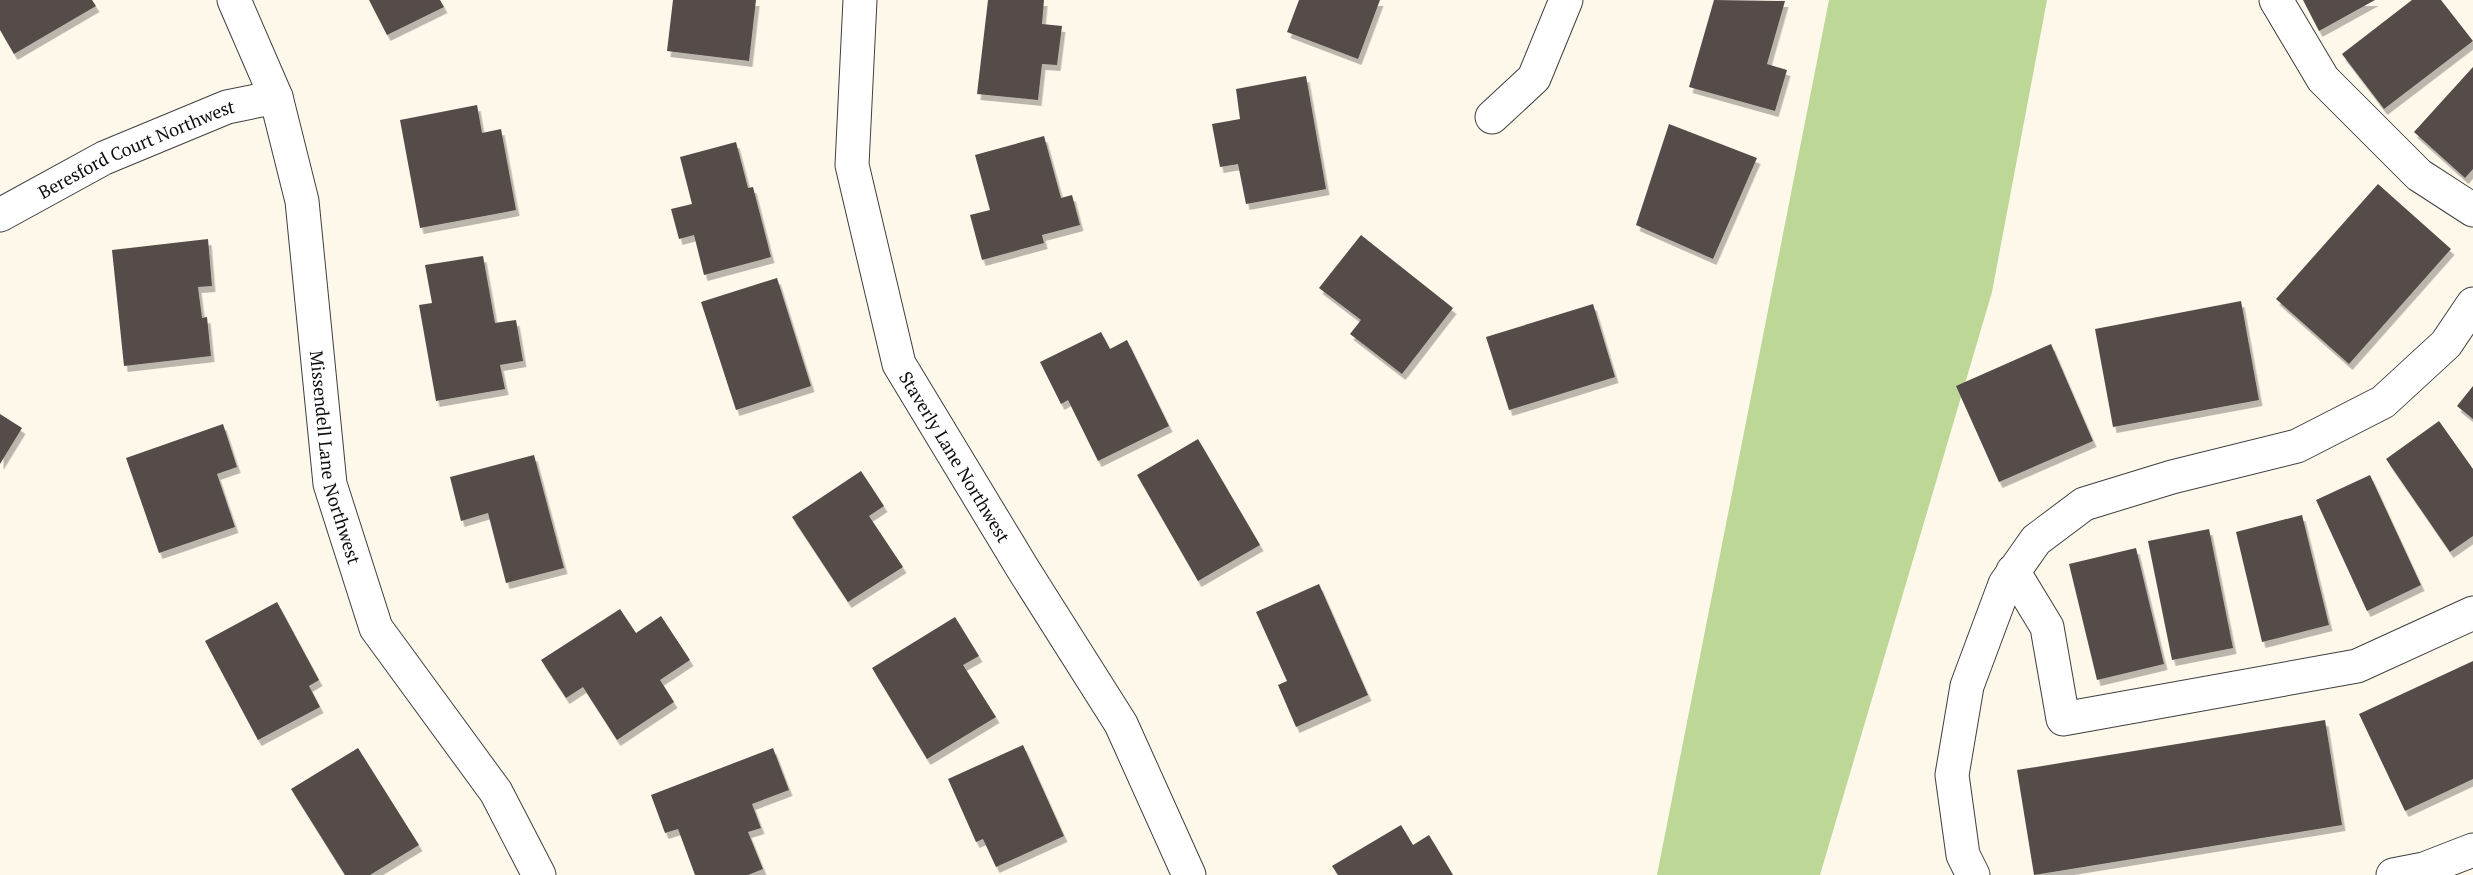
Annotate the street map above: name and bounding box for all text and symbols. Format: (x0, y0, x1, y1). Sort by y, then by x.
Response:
street label: Beresford Court Northwest (34, 94, 237, 204)
street label: Missendell Lane Northwest (305, 349, 367, 567)
street label: Staverly Lane Northwest (894, 367, 1016, 547)

